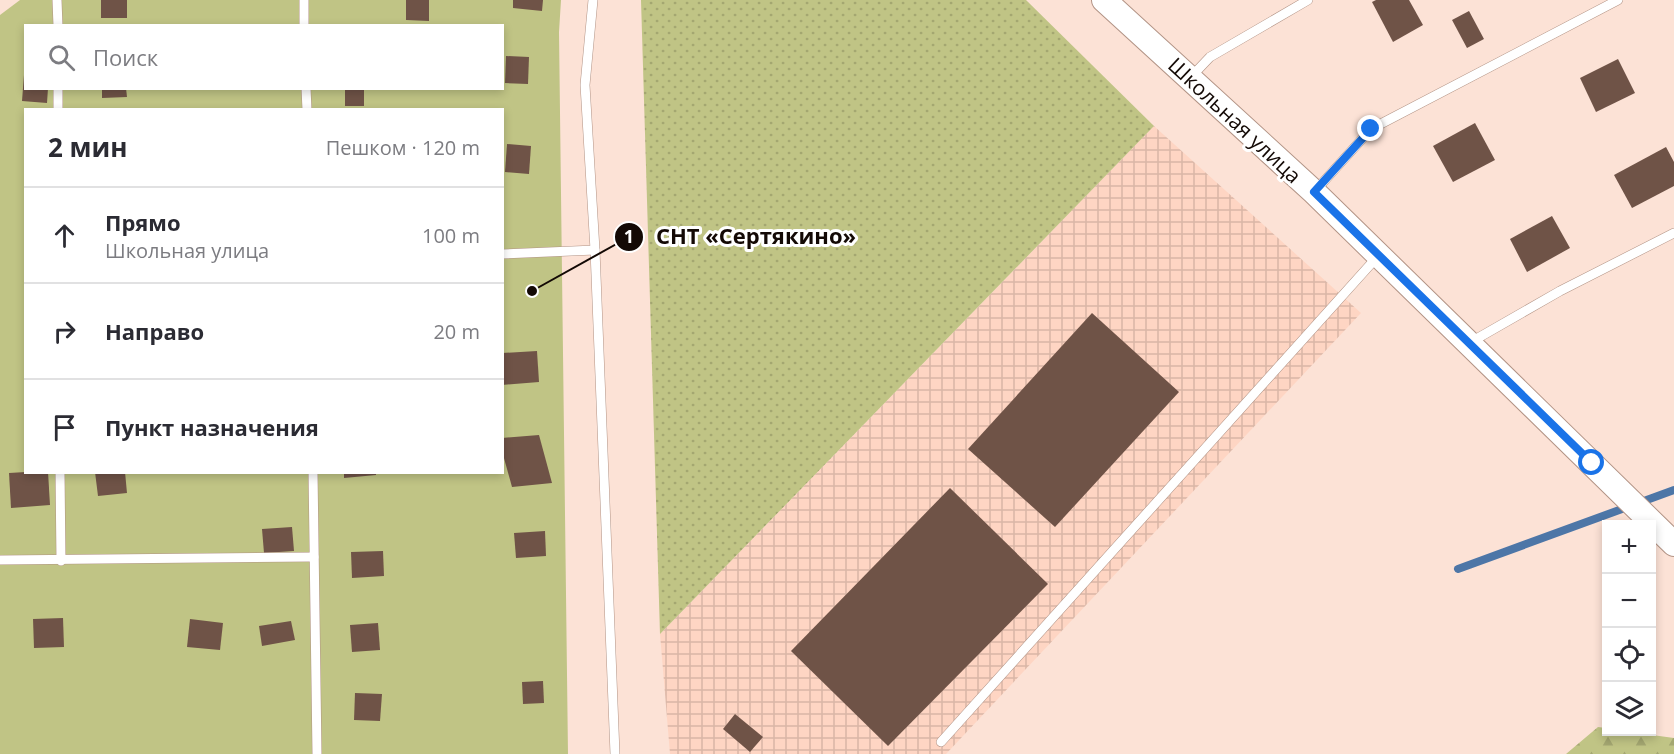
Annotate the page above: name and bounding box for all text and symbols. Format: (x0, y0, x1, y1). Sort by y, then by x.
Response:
search box (24, 24, 504, 90)
icon: search (45, 41, 78, 74)
text: Поиск (93, 42, 158, 72)
street label: Школьная улица (1162, 51, 1308, 189)
route end (1357, 115, 1383, 141)
text: 2 мин (48, 129, 128, 165)
text: Пешком · 120 m (326, 134, 480, 161)
text: Прямо (105, 207, 181, 237)
callout: СНТ «Сертякино» (614, 217, 868, 257)
icon: ahead (48, 219, 81, 252)
text: СНТ «Сертякино» (656, 220, 856, 250)
text: 100 m (422, 222, 480, 249)
text: 1 (624, 224, 634, 248)
text: Школьная улица (105, 237, 269, 264)
icon: right (48, 315, 81, 348)
text: Направо (105, 316, 204, 346)
text: 20 m (433, 318, 480, 345)
icon: arrive (48, 411, 81, 444)
text: Пункт назначения (105, 412, 319, 442)
route start (1578, 449, 1604, 475)
map controls (1602, 520, 1656, 736)
button: + (1602, 520, 1656, 574)
button: − (1602, 574, 1656, 628)
button: locate (1602, 628, 1656, 682)
button: layers (1602, 682, 1656, 736)

